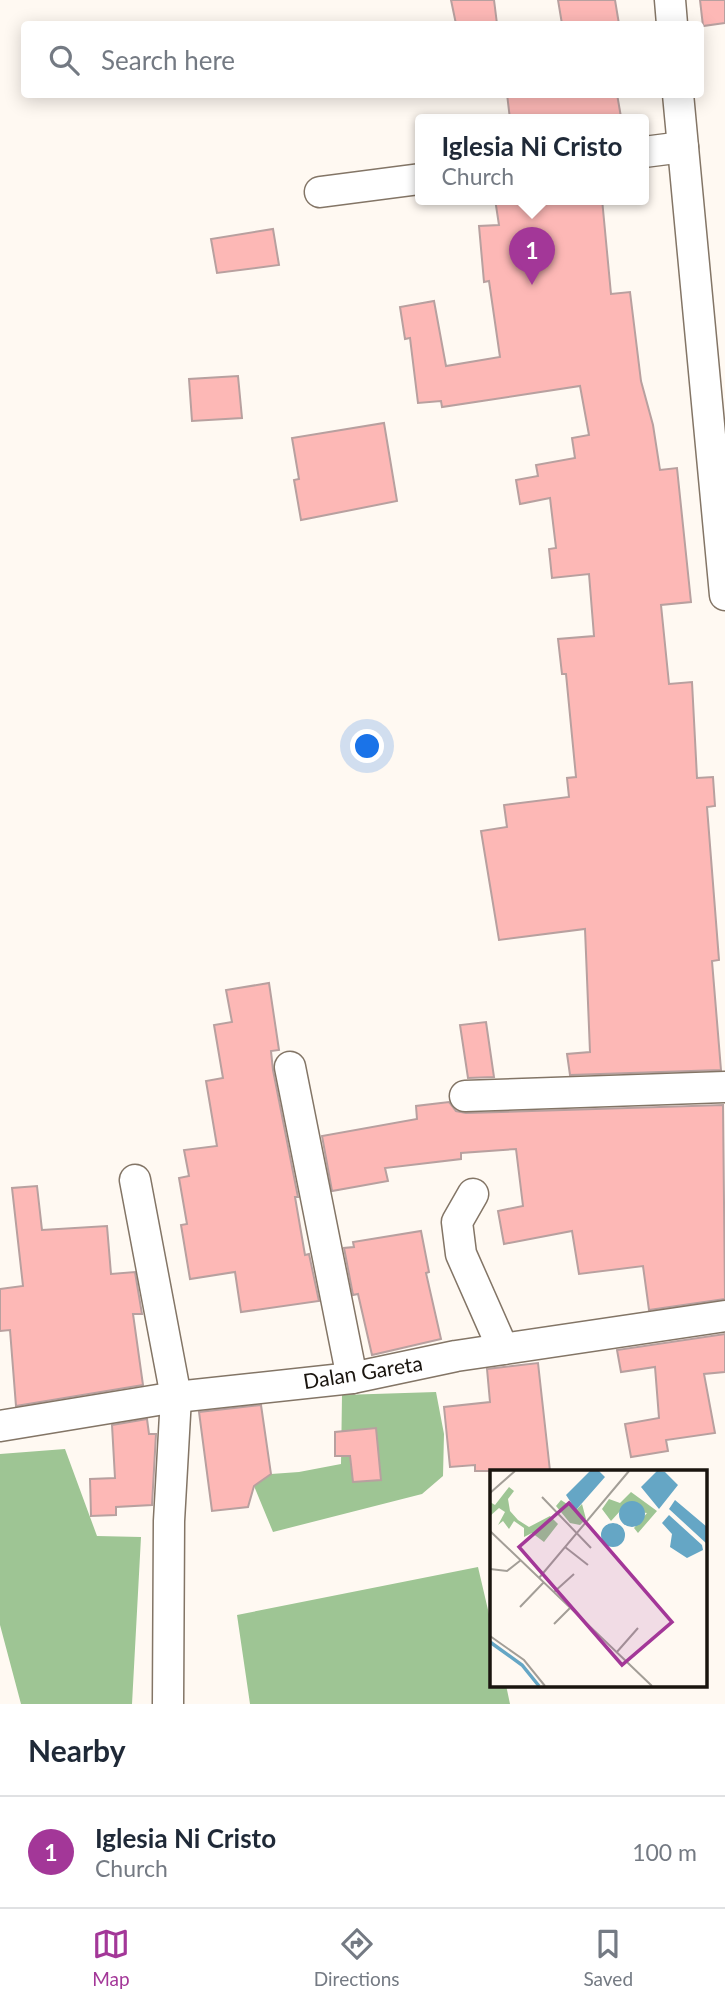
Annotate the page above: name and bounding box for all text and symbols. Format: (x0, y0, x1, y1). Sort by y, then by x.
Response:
search box (21, 21, 704, 98)
icon: search (45, 41, 83, 79)
text: Search here (101, 44, 235, 76)
popup (415, 114, 649, 205)
text: Iglesia Ni Cristo (441, 130, 623, 162)
text: Church (441, 162, 514, 190)
pin: 1 (509, 227, 555, 285)
your location (350, 729, 384, 763)
street label: Dalan Gareta (301, 1350, 424, 1393)
inset map (490, 1470, 708, 1686)
text: Nearby (28, 1732, 126, 1768)
text: Iglesia Ni Cristo (95, 1822, 276, 1854)
text: 1 (44, 1838, 58, 1866)
text: 100 m (632, 1838, 697, 1866)
text: Church (95, 1854, 168, 1882)
tab: Map (92, 1925, 130, 1990)
tab: Directions (314, 1925, 400, 1990)
tab: Saved (583, 1925, 633, 1990)

